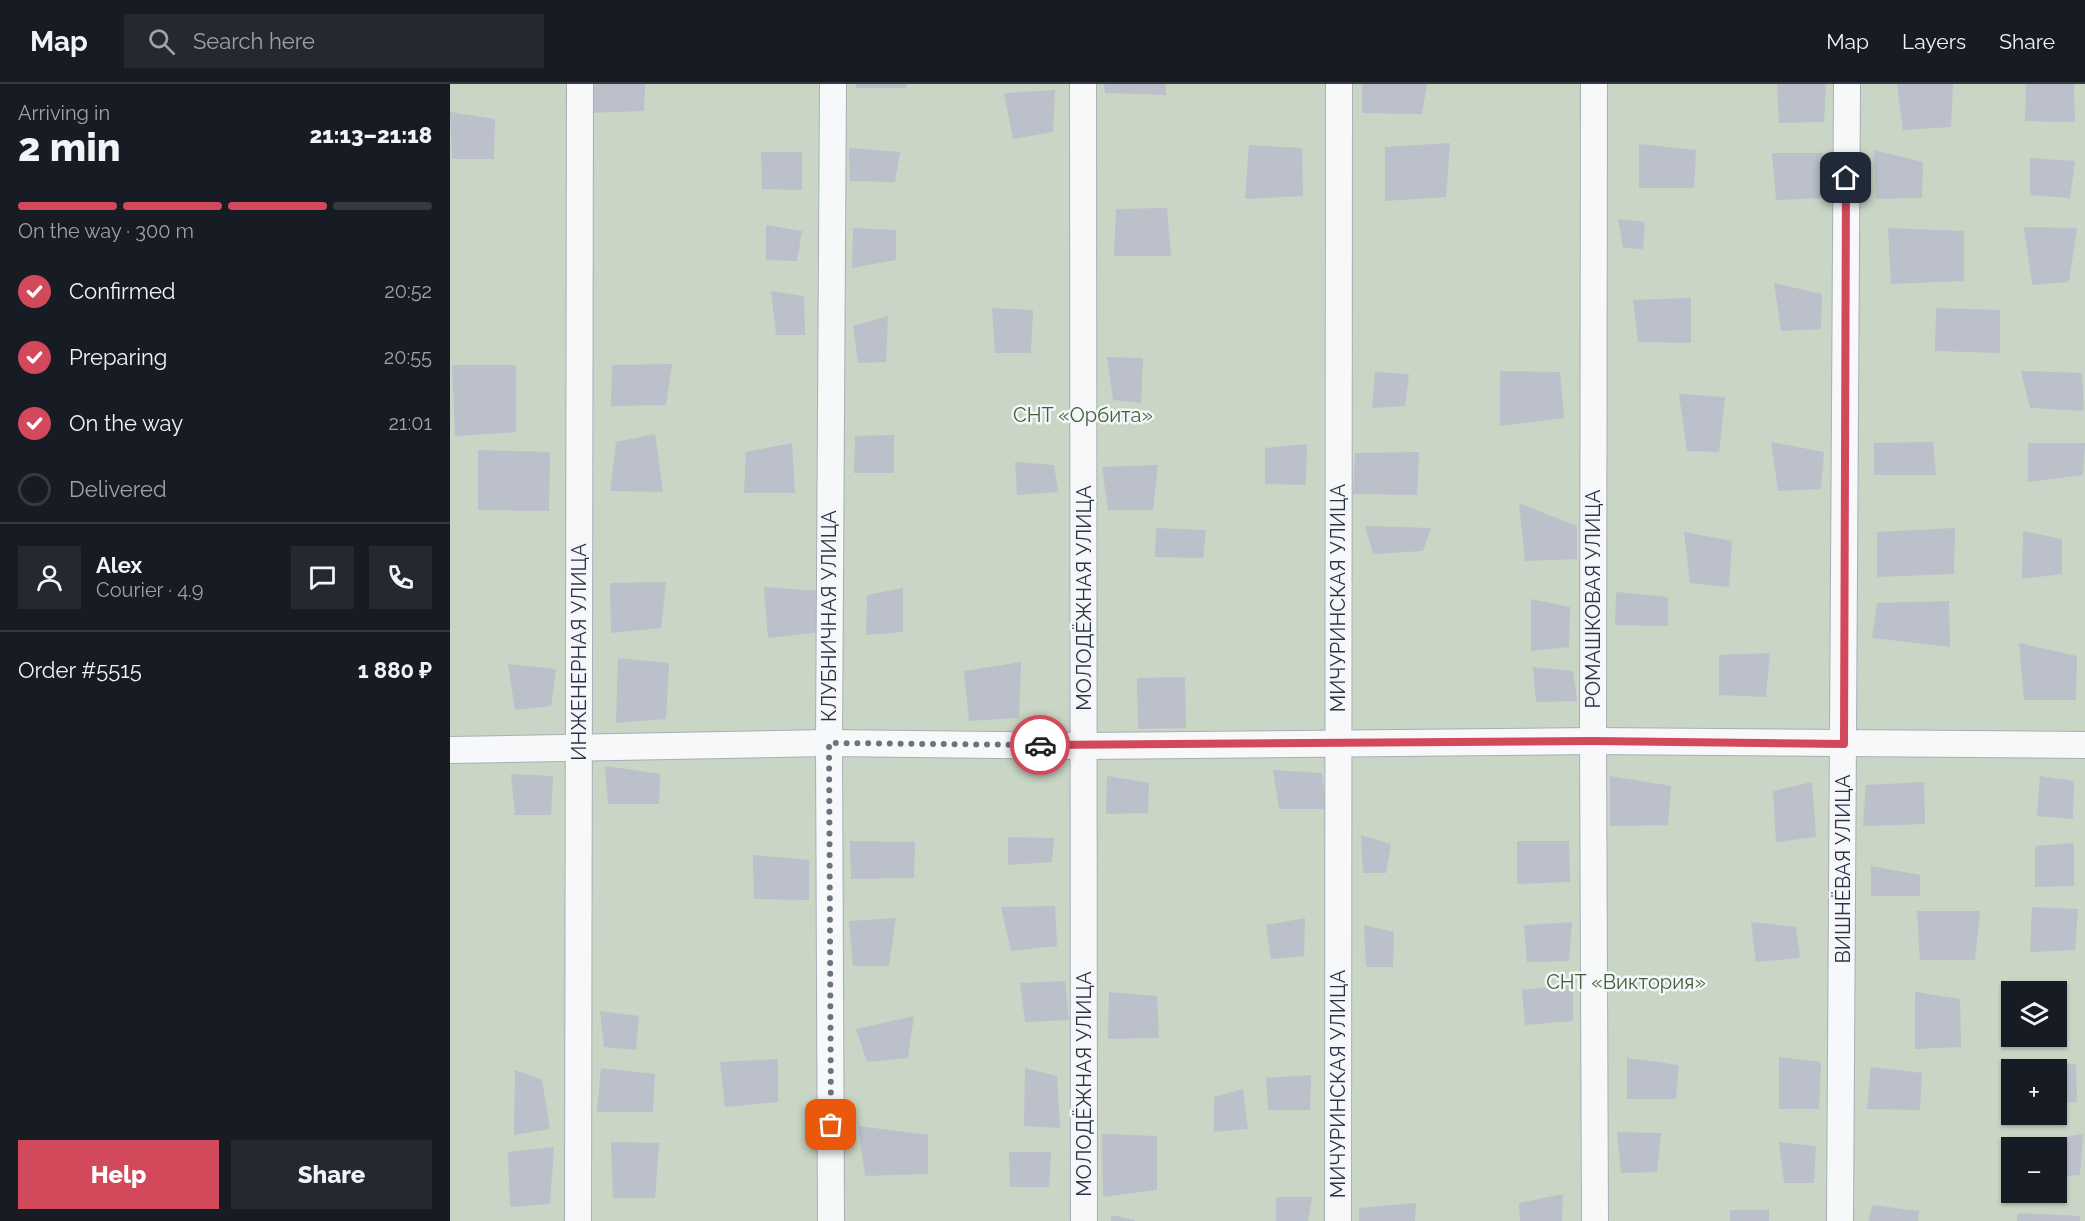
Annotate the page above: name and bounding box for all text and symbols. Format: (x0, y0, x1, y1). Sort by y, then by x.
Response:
search box (124, 14, 544, 68)
text: Map (30, 25, 88, 58)
icon: search (145, 25, 178, 58)
text: Search here (193, 28, 315, 54)
text: Map (1826, 29, 1869, 54)
text: Layers (1902, 29, 1966, 54)
text: Share (1999, 29, 2055, 54)
text: Arriving in (18, 101, 110, 125)
text: 21:13–21:18 (309, 122, 432, 148)
text: 2 min (18, 124, 121, 170)
pin (1820, 152, 1871, 203)
icon: home (1829, 161, 1862, 194)
text: On the way · 300 m (18, 219, 194, 243)
icon: check (18, 275, 51, 308)
text: Confirmed (69, 278, 176, 304)
text: 20:52 (384, 279, 432, 303)
icon: check (18, 341, 51, 374)
text: Preparing (69, 344, 167, 370)
text: 20:55 (384, 345, 432, 369)
park label: СНТ «Орбита» (1013, 403, 1153, 427)
icon: check (18, 407, 51, 440)
text: On the way (69, 410, 183, 436)
text: 21:01 (388, 411, 432, 435)
text: Delivered (69, 476, 167, 502)
street label: МИЧУРИНСКАЯ УЛИЦА (1326, 483, 1350, 712)
street label: МОЛОДЁЖНАЯ УЛИЦА (1072, 485, 1096, 711)
street label: РОМАШКОВАЯ УЛИЦА (1581, 489, 1605, 709)
street label: КЛУБНИЧНАЯ УЛИЦА (817, 510, 841, 722)
street label: ИНЖЕНЕРНАЯ УЛИЦА (567, 543, 591, 761)
button: person (18, 546, 81, 609)
button: chat (291, 546, 354, 609)
button: phone (369, 546, 432, 609)
text: Alex (96, 552, 142, 578)
text: Courier · 4.9 (96, 578, 204, 602)
text: Order #5515 (18, 657, 142, 683)
text: 1 880 ₽ (358, 657, 432, 683)
courier (1010, 715, 1070, 775)
icon: car (1024, 729, 1057, 762)
street label: ВИШНЁВАЯ УЛИЦА (1831, 774, 1855, 964)
street label: МИЧУРИНСКАЯ УЛИЦА (1326, 969, 1350, 1198)
park label: СНТ «Виктория» (1546, 970, 1706, 994)
street label: МОЛОДЁЖНАЯ УЛИЦА (1072, 971, 1096, 1197)
map controls (2001, 981, 2067, 1203)
button: layers (2001, 981, 2067, 1047)
button: + (2001, 1059, 2067, 1125)
pin (805, 1099, 856, 1150)
icon: bag (814, 1108, 847, 1141)
button: − (2001, 1137, 2067, 1203)
button: Help (18, 1140, 219, 1209)
button: Share (231, 1140, 432, 1209)

